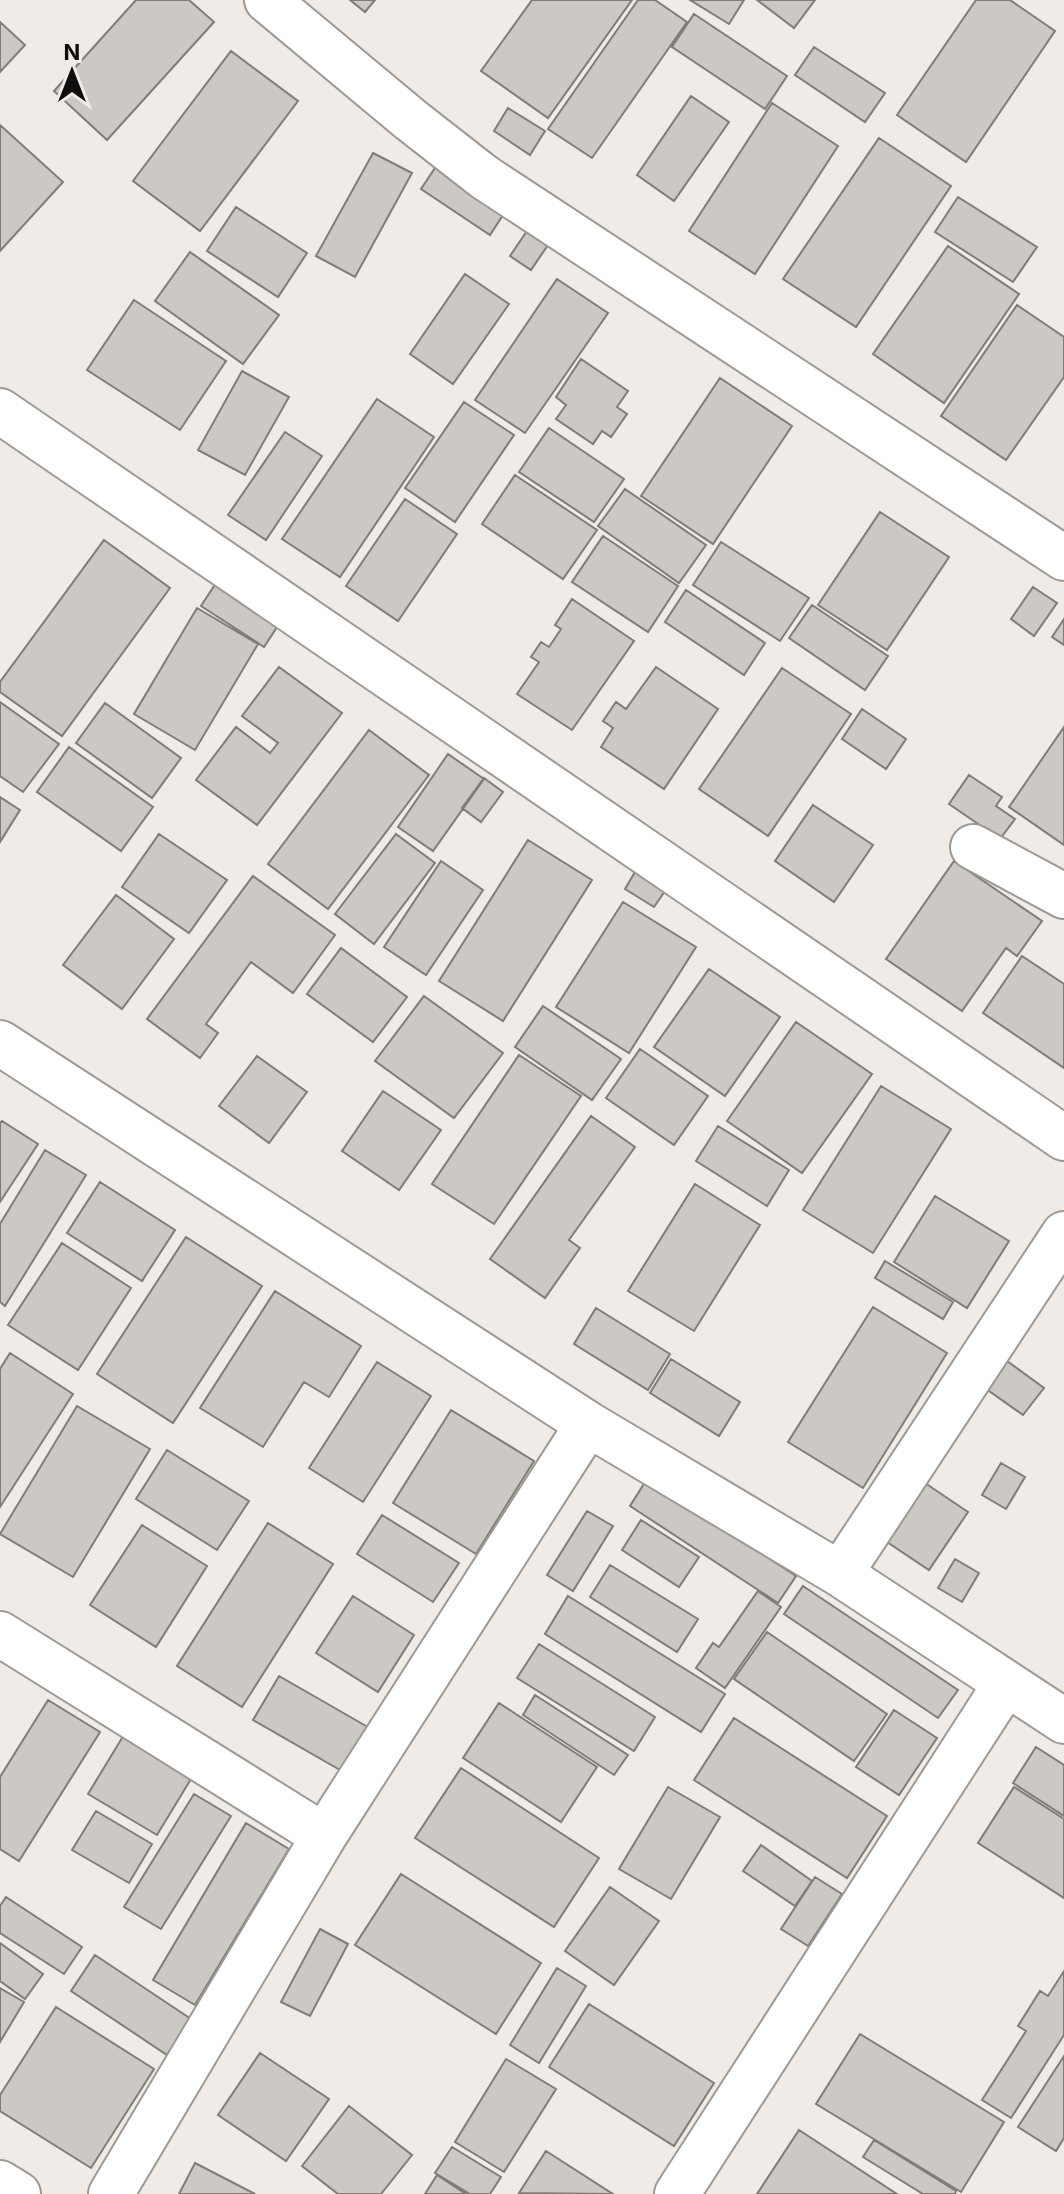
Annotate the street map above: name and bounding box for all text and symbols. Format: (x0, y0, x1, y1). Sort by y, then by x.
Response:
north arrow (32, 32, 112, 112)
text: N (64, 39, 80, 65)

